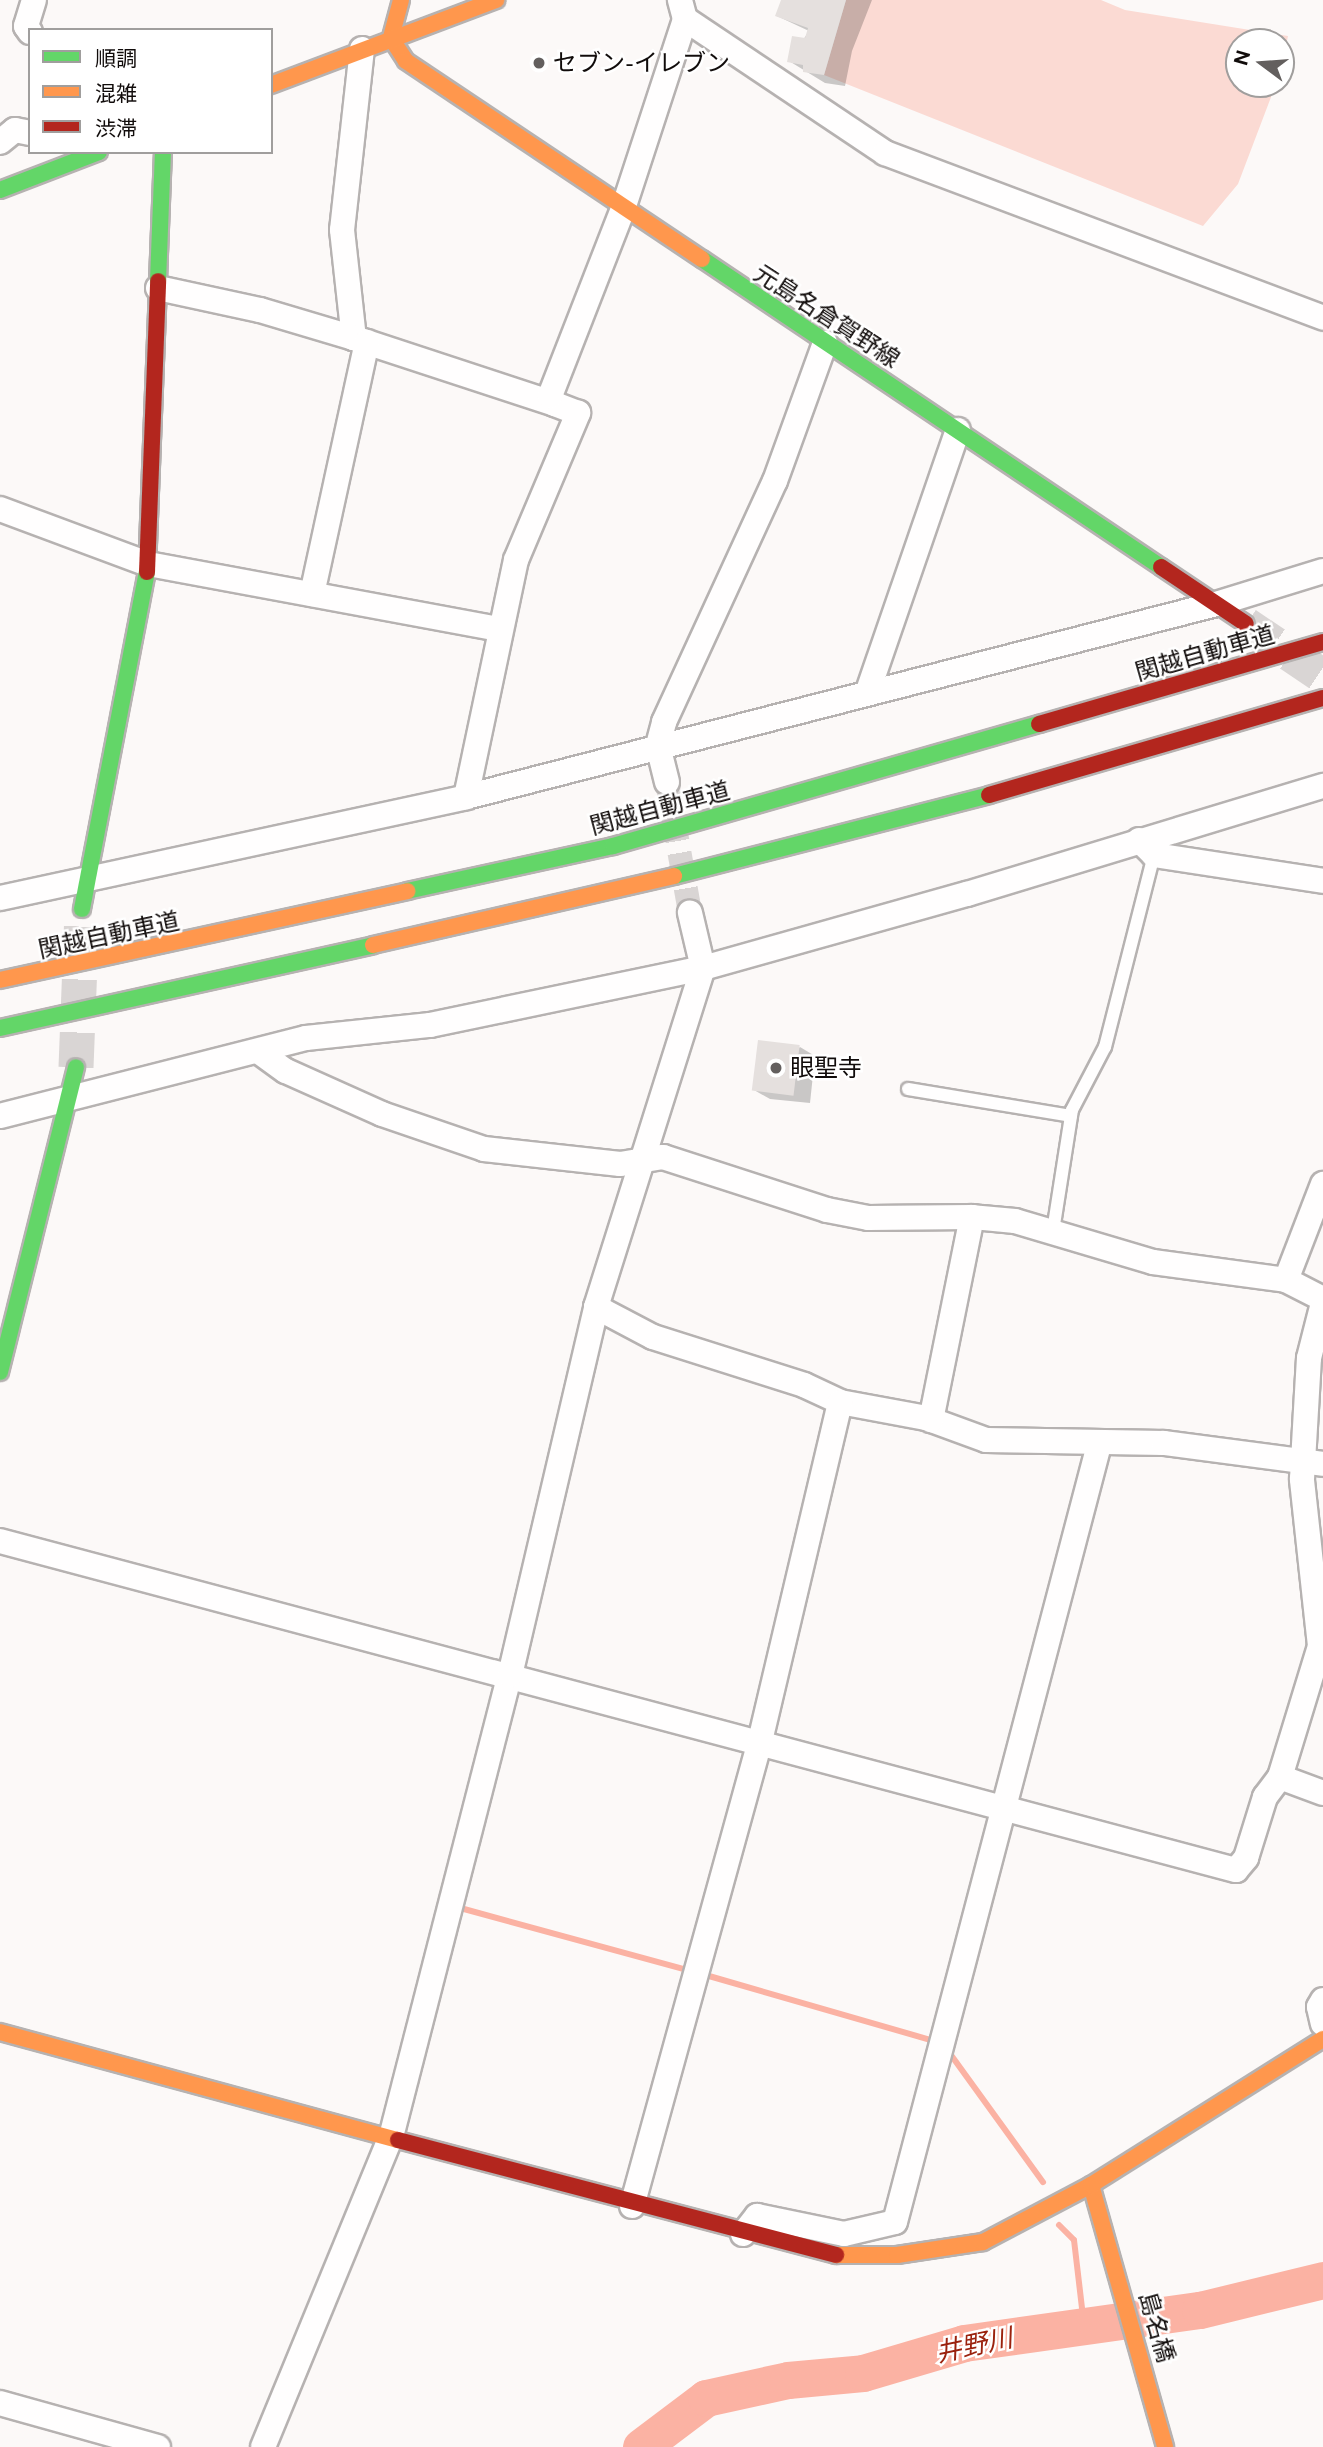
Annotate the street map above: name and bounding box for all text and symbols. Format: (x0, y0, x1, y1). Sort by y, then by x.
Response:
legend (28, 28, 273, 154)
north arrow (1225, 28, 1295, 98)
text: 順調 (95, 46, 137, 71)
text: N (1229, 48, 1254, 68)
place label: セブン-イレブン (553, 49, 730, 77)
marker: セブン-イレブン (531, 55, 547, 71)
text: 混雑 (95, 81, 137, 106)
text: 渋滞 (95, 116, 137, 141)
street label: 元島名倉賀野線 (749, 258, 905, 374)
street label: 関越自動車道 (1132, 619, 1278, 687)
street label: 関越自動車道 (587, 775, 733, 841)
street label: 関越自動車道 (36, 906, 182, 964)
place label: 眼聖寺 (790, 1054, 862, 1082)
marker: 眼聖寺 (768, 1060, 784, 1076)
street label: 島名橋 (1133, 2288, 1181, 2366)
water label: 井野川 (933, 2322, 1015, 2368)

